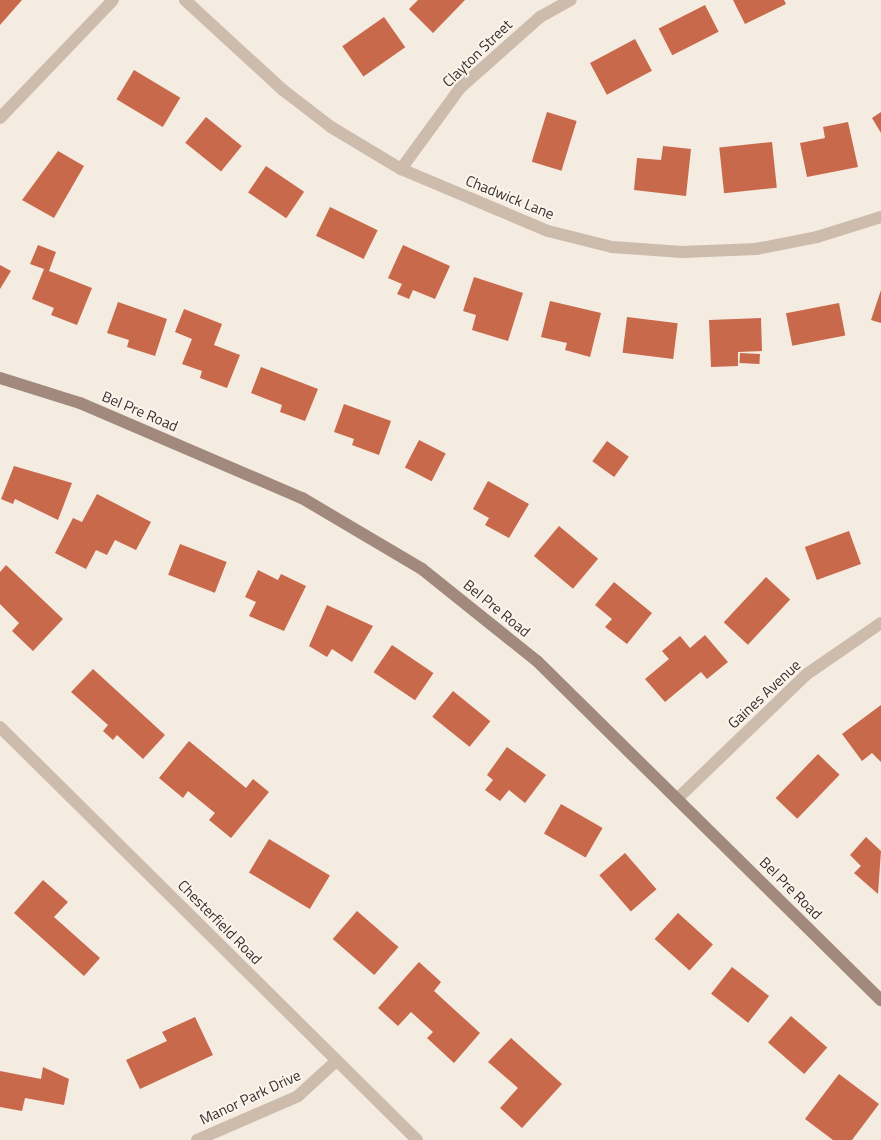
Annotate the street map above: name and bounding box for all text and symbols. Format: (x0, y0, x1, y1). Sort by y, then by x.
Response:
street label: Clayton Street (439, 15, 515, 91)
street label: Chadwick Lane (463, 171, 557, 223)
street label: Bel Pre Road (99, 387, 181, 435)
street label: Bel Pre Road (460, 576, 534, 640)
street label: Gaines Avenue (724, 656, 804, 732)
street label: Bel Pre Road (756, 853, 826, 923)
street label: Chesterfield Road (174, 876, 266, 968)
street label: Manor Park Drive (197, 1066, 303, 1128)

